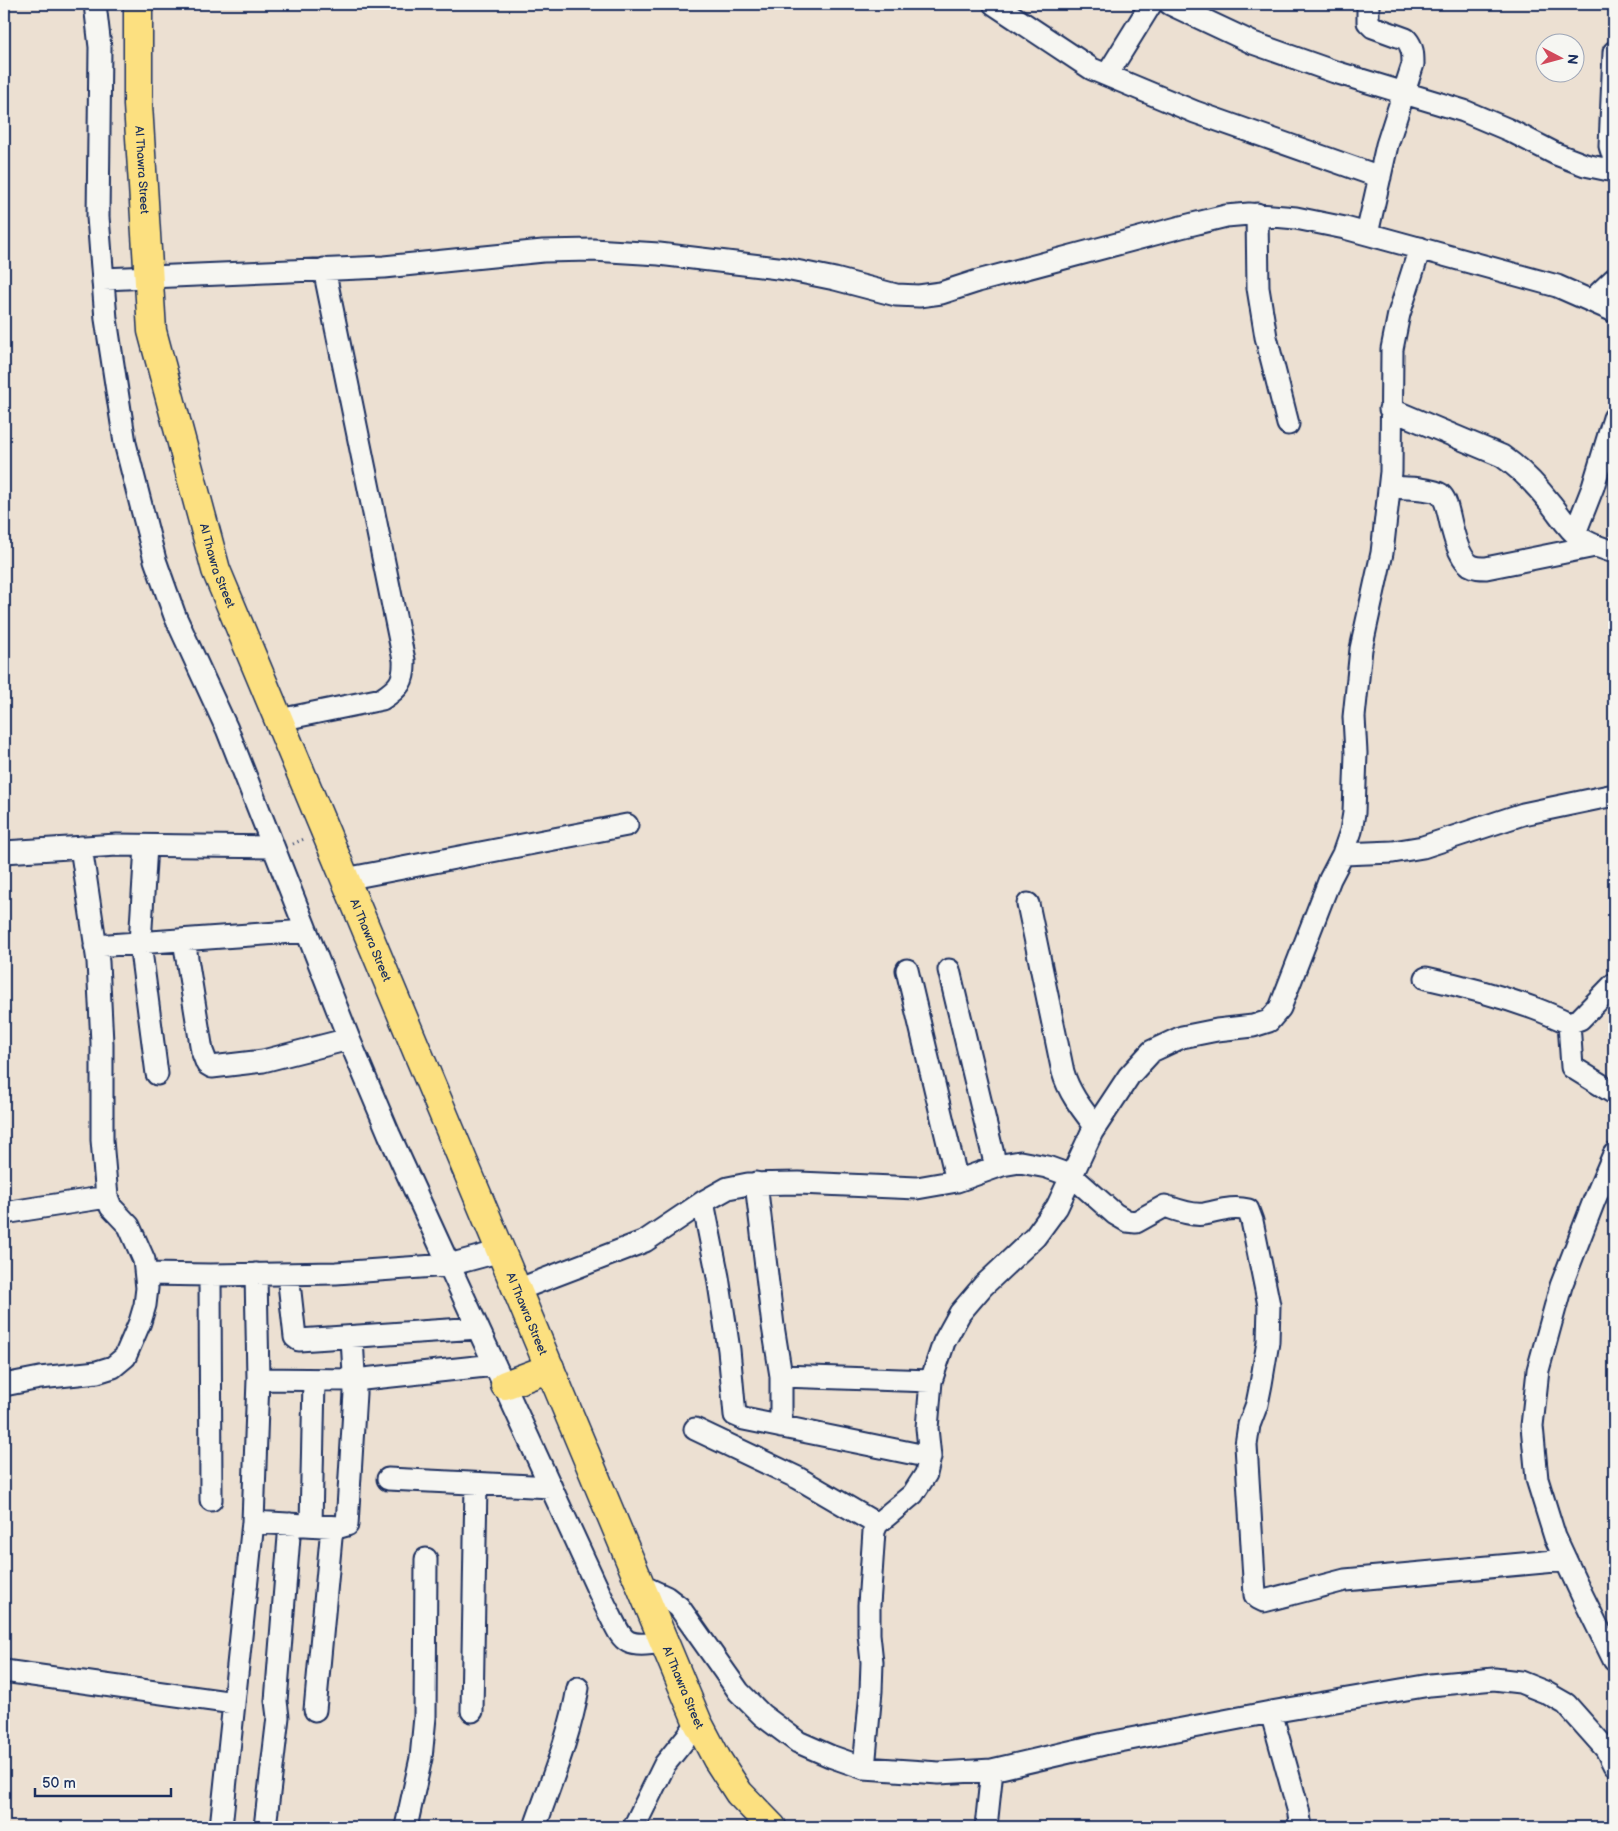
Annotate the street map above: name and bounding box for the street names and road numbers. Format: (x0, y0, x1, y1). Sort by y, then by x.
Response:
street label: Al Thawra Street (131, 125, 152, 215)
street label: Al Thawra Street (196, 522, 238, 611)
street label: Al Thawra Street (346, 897, 394, 984)
street label: Al Thawra Street (503, 1270, 551, 1358)
street label: Al Thawra Street (659, 1644, 707, 1732)

